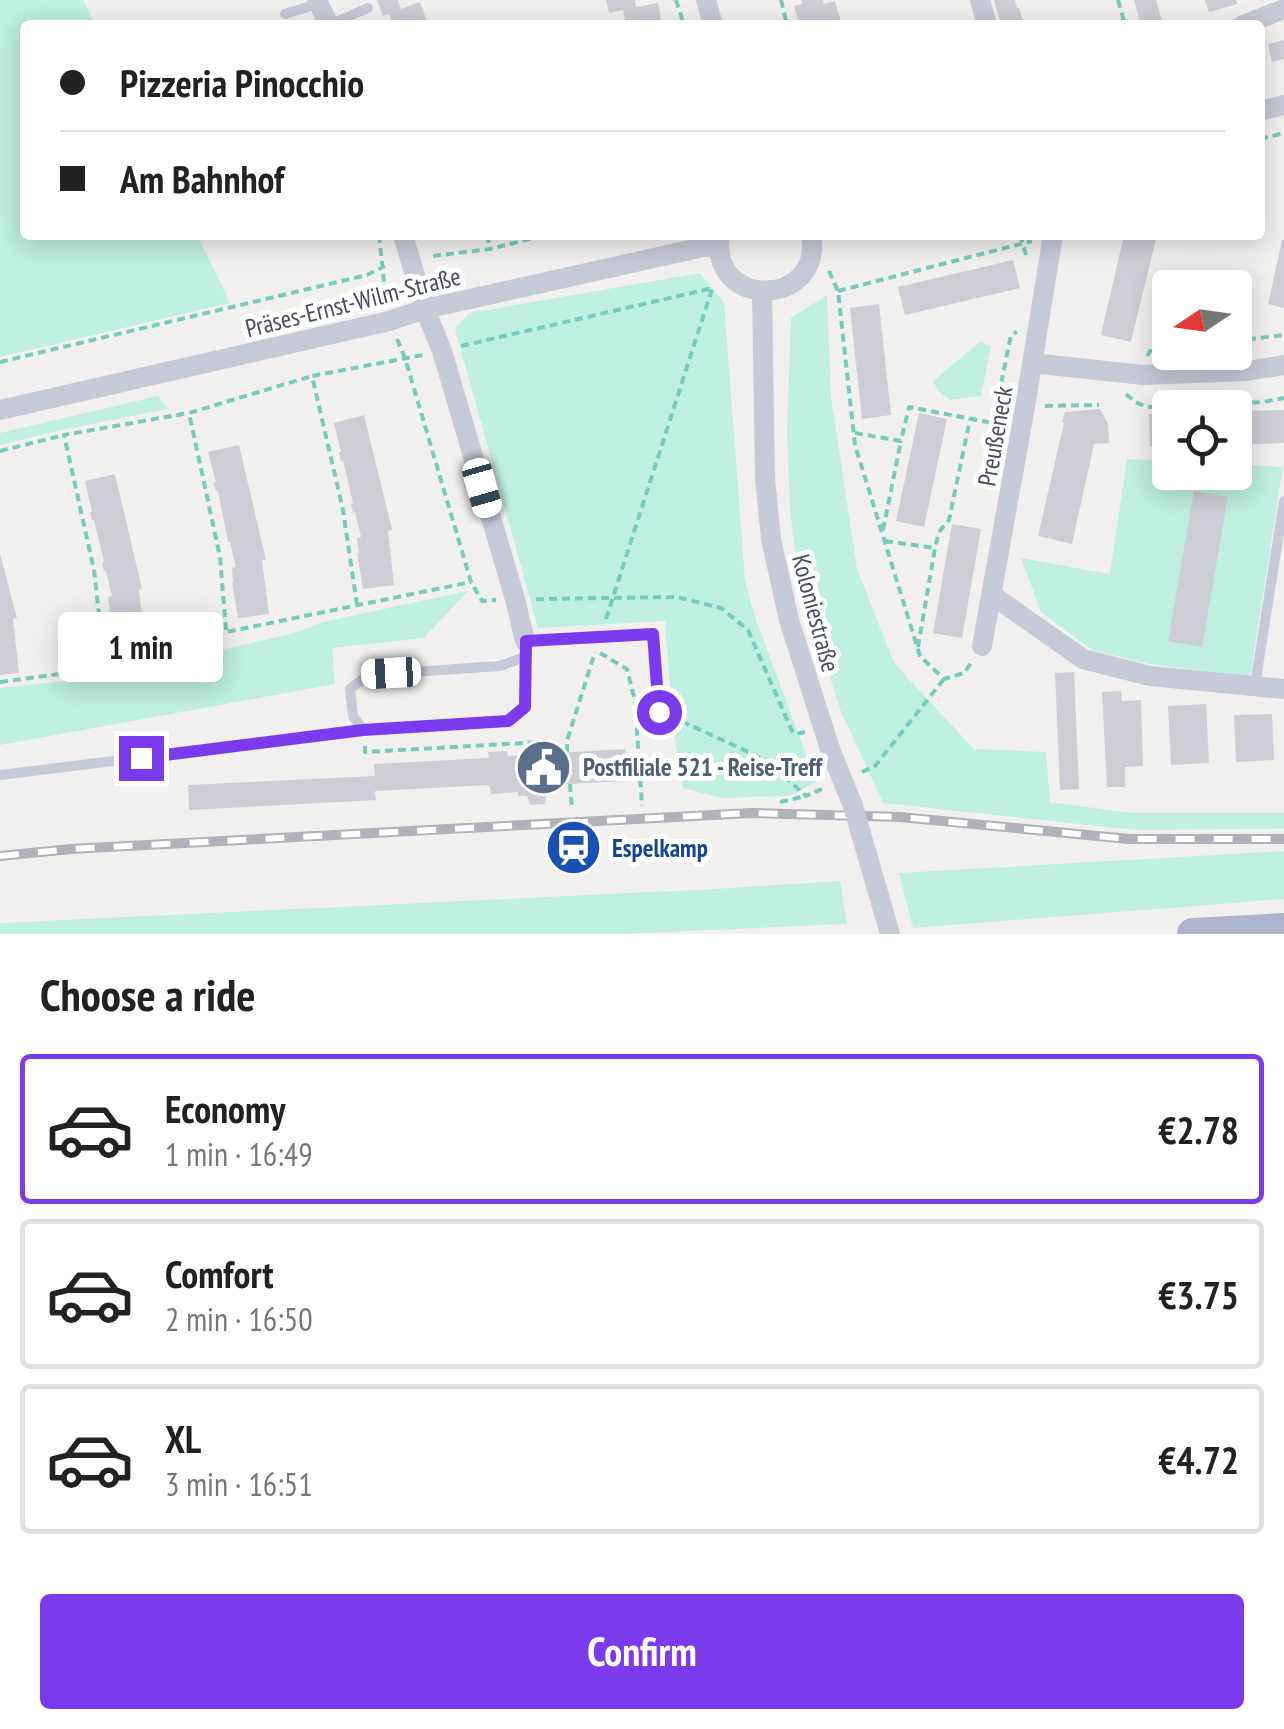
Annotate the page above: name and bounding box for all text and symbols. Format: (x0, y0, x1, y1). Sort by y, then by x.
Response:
text: Pizzeria Pinocchio (120, 58, 364, 107)
text: Am Bahnhof (120, 154, 284, 203)
street label: Präses-Ernst-Wilm-Straße (242, 260, 464, 344)
north arrow (1152, 270, 1252, 370)
map controls (1152, 270, 1252, 490)
street label: Preußeneck (970, 383, 1020, 488)
button: locate (1152, 390, 1252, 490)
car (459, 455, 505, 521)
street label: Koloniestraße (785, 551, 847, 675)
callout: 1 min (58, 613, 224, 683)
text: 1 min (108, 626, 173, 668)
car (360, 656, 422, 690)
route start (637, 690, 682, 735)
route end (119, 736, 164, 781)
public building icon: Postfiliale 521 - Reise-Treff (514, 737, 574, 797)
place label: Postfiliale 521 - Reise-Treff (583, 751, 823, 783)
station icon: Espelkamp (543, 818, 603, 878)
place label: Espelkamp (612, 832, 708, 864)
text: Choose a ride (40, 965, 255, 1023)
icon: car (45, 1084, 135, 1174)
text: Economy (165, 1084, 285, 1133)
text: €2.78 (1158, 1105, 1239, 1154)
text: 1 min · 16:49 (165, 1133, 313, 1175)
icon: car (45, 1249, 135, 1339)
text: Comfort (165, 1249, 274, 1298)
text: €3.75 (1158, 1270, 1239, 1319)
text: 2 min · 16:50 (165, 1298, 313, 1340)
icon: car (45, 1414, 135, 1504)
text: XL (165, 1414, 201, 1463)
text: €4.72 (1158, 1435, 1239, 1484)
text: 3 min · 16:51 (165, 1463, 313, 1505)
button: Confirm (40, 1594, 1244, 1709)

